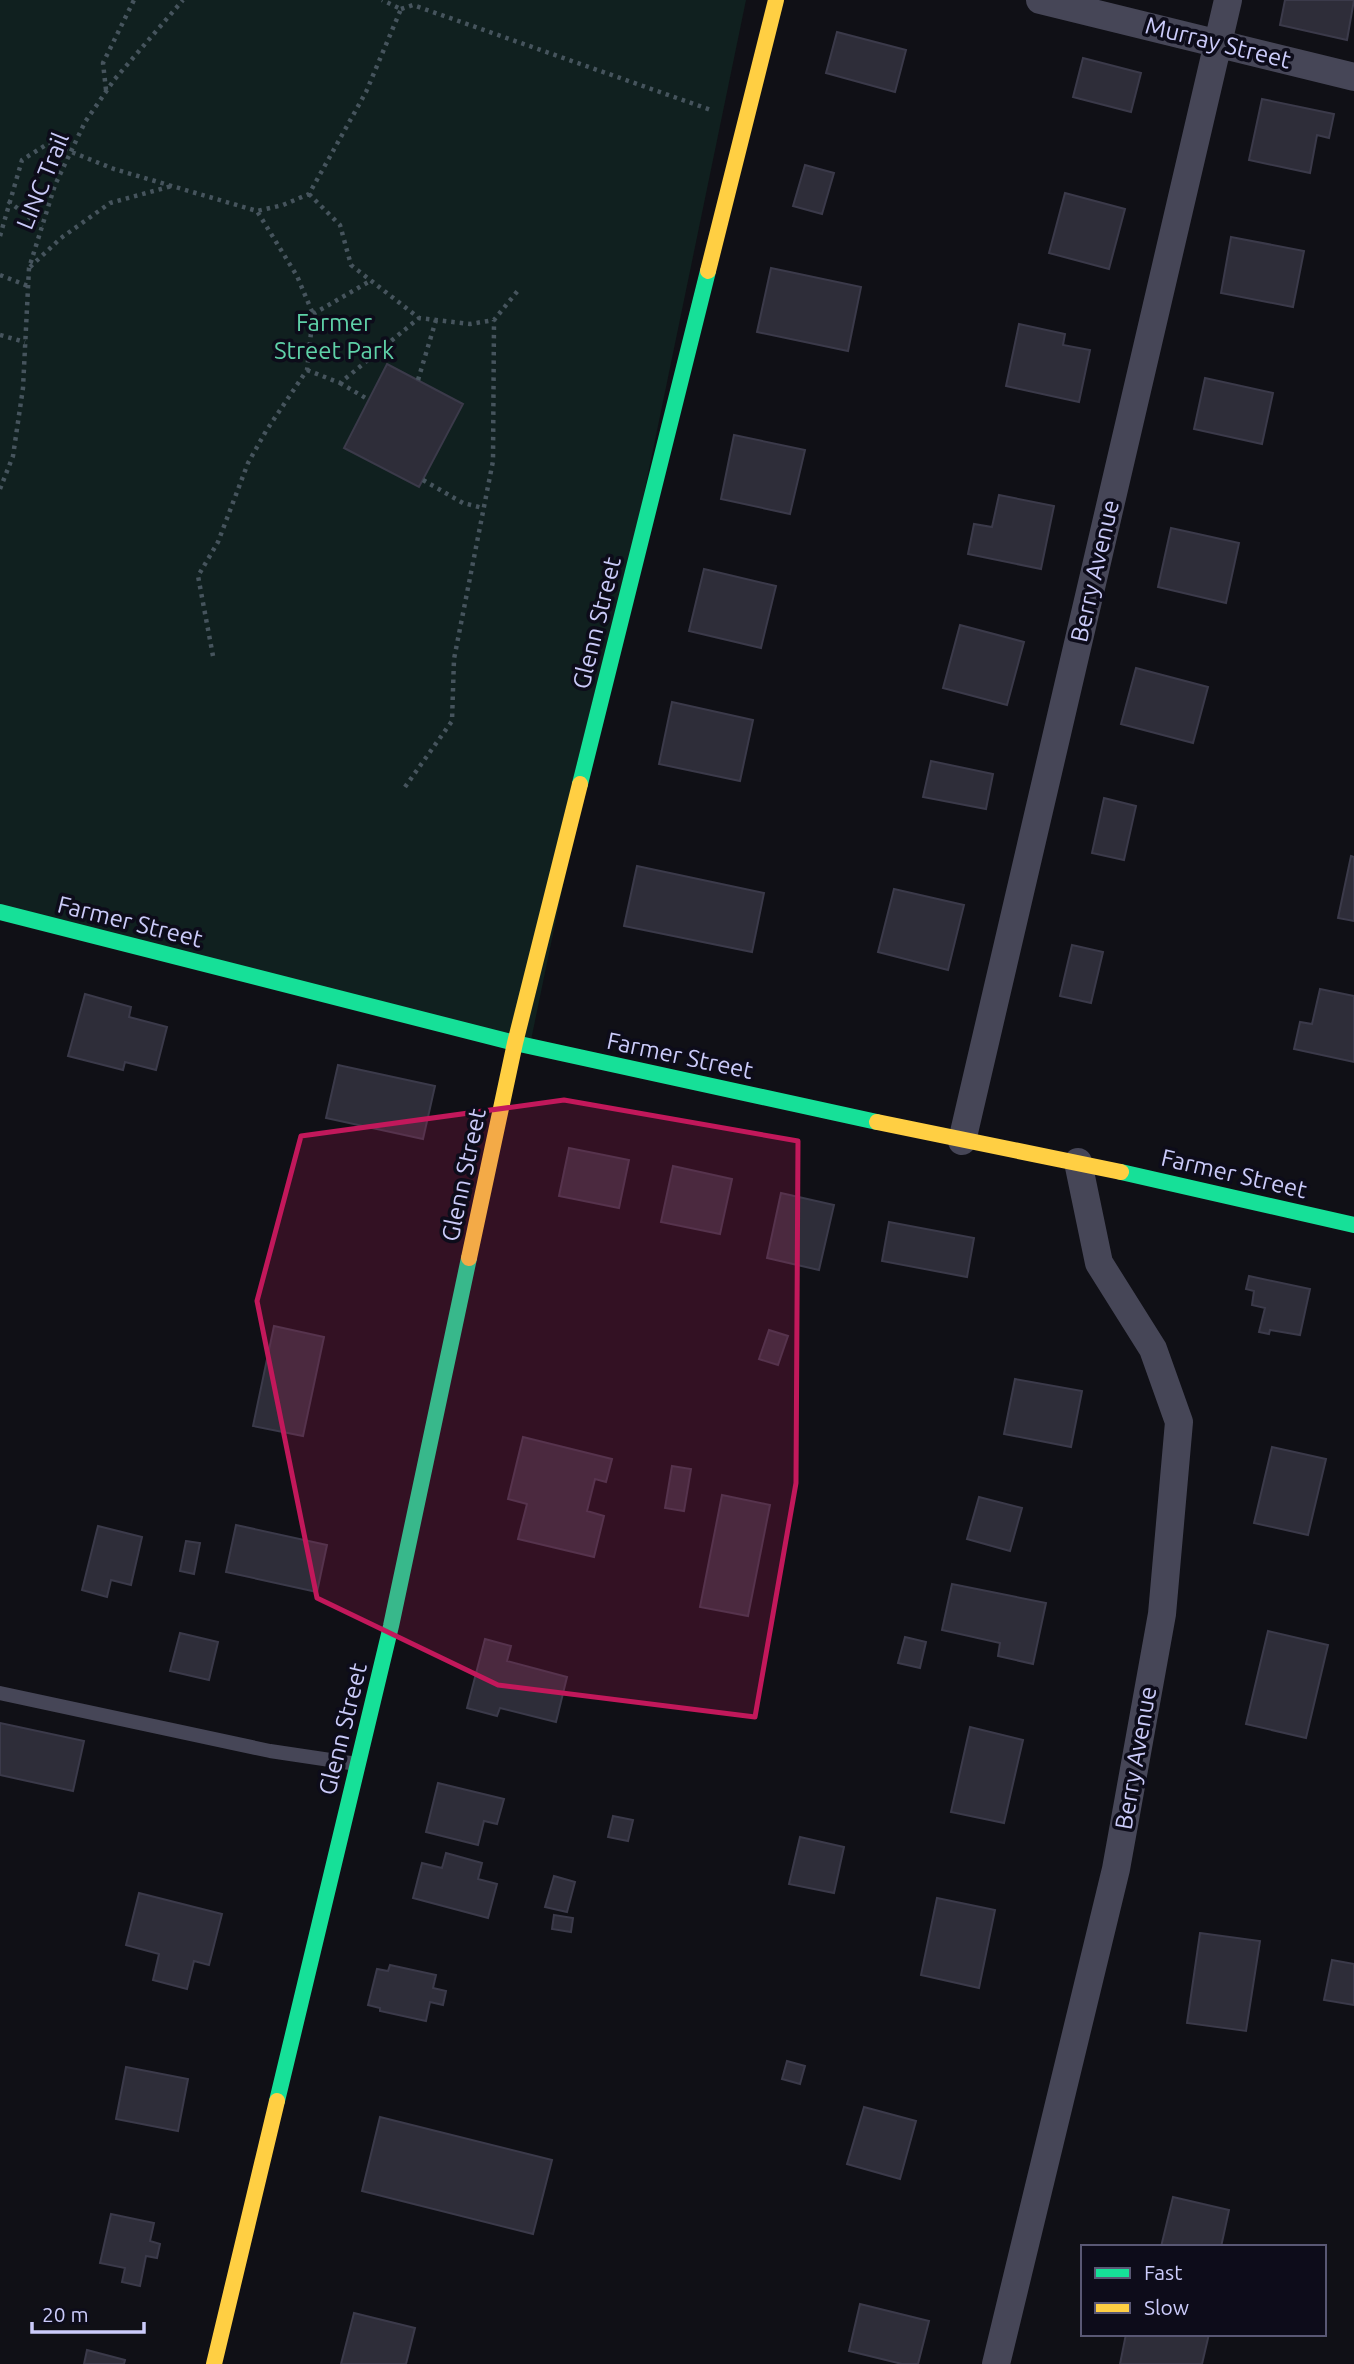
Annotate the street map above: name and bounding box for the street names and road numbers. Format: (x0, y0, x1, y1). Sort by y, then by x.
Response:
street label: Murray Street (1143, 11, 1294, 74)
street label: LINC Trail (11, 129, 74, 233)
street label: Berry Avenue (1065, 497, 1124, 645)
street label: Glenn Street (567, 553, 626, 692)
street label: Farmer Street (55, 890, 206, 953)
street label: Farmer Street (605, 1027, 756, 1084)
street label: Glenn Street (436, 1105, 491, 1244)
street label: Farmer Street (1159, 1144, 1310, 1204)
street label: Glenn Street (313, 1659, 372, 1798)
street label: Berry Avenue (1110, 1684, 1161, 1832)

